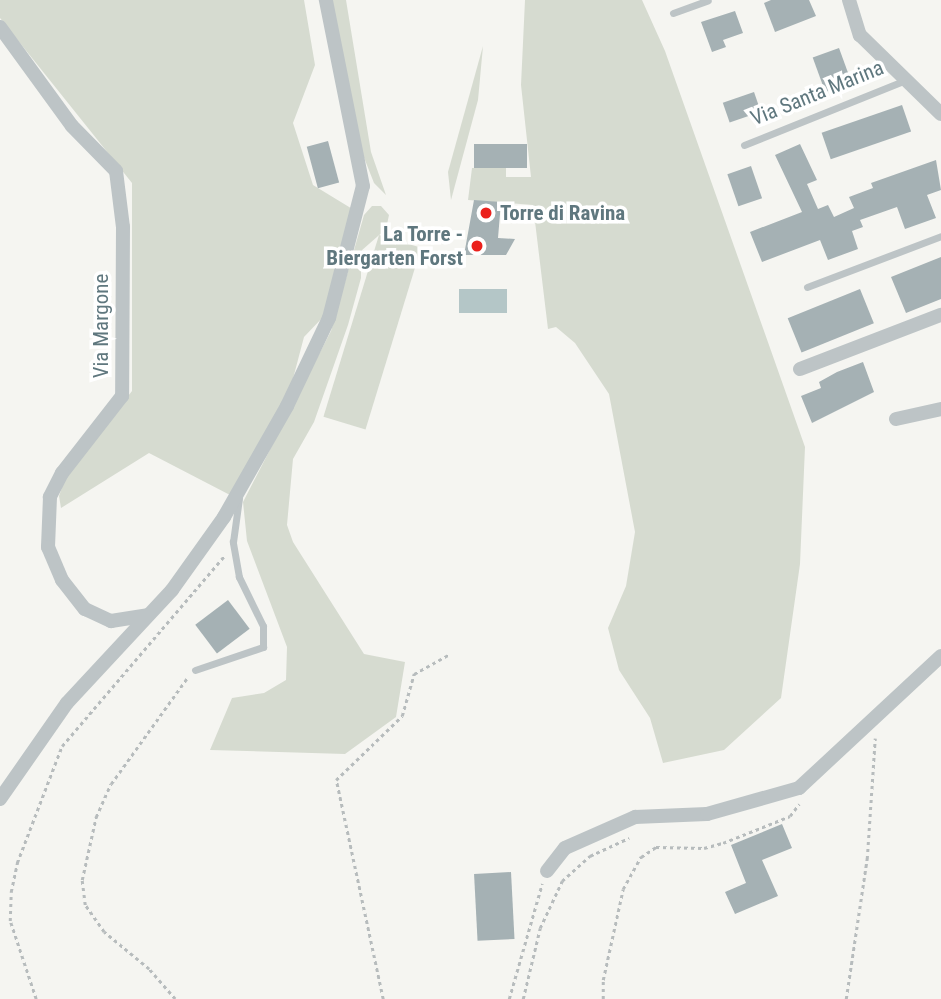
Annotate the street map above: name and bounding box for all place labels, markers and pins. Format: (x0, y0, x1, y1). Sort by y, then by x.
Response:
place label: Torre di Ravina (500, 200, 625, 226)
marker: Torre di Ravina (478, 205, 494, 221)
place label: La Torre - Biergarten Forst (326, 221, 463, 271)
marker: La Torre - Biergarten Forst (469, 238, 485, 254)

